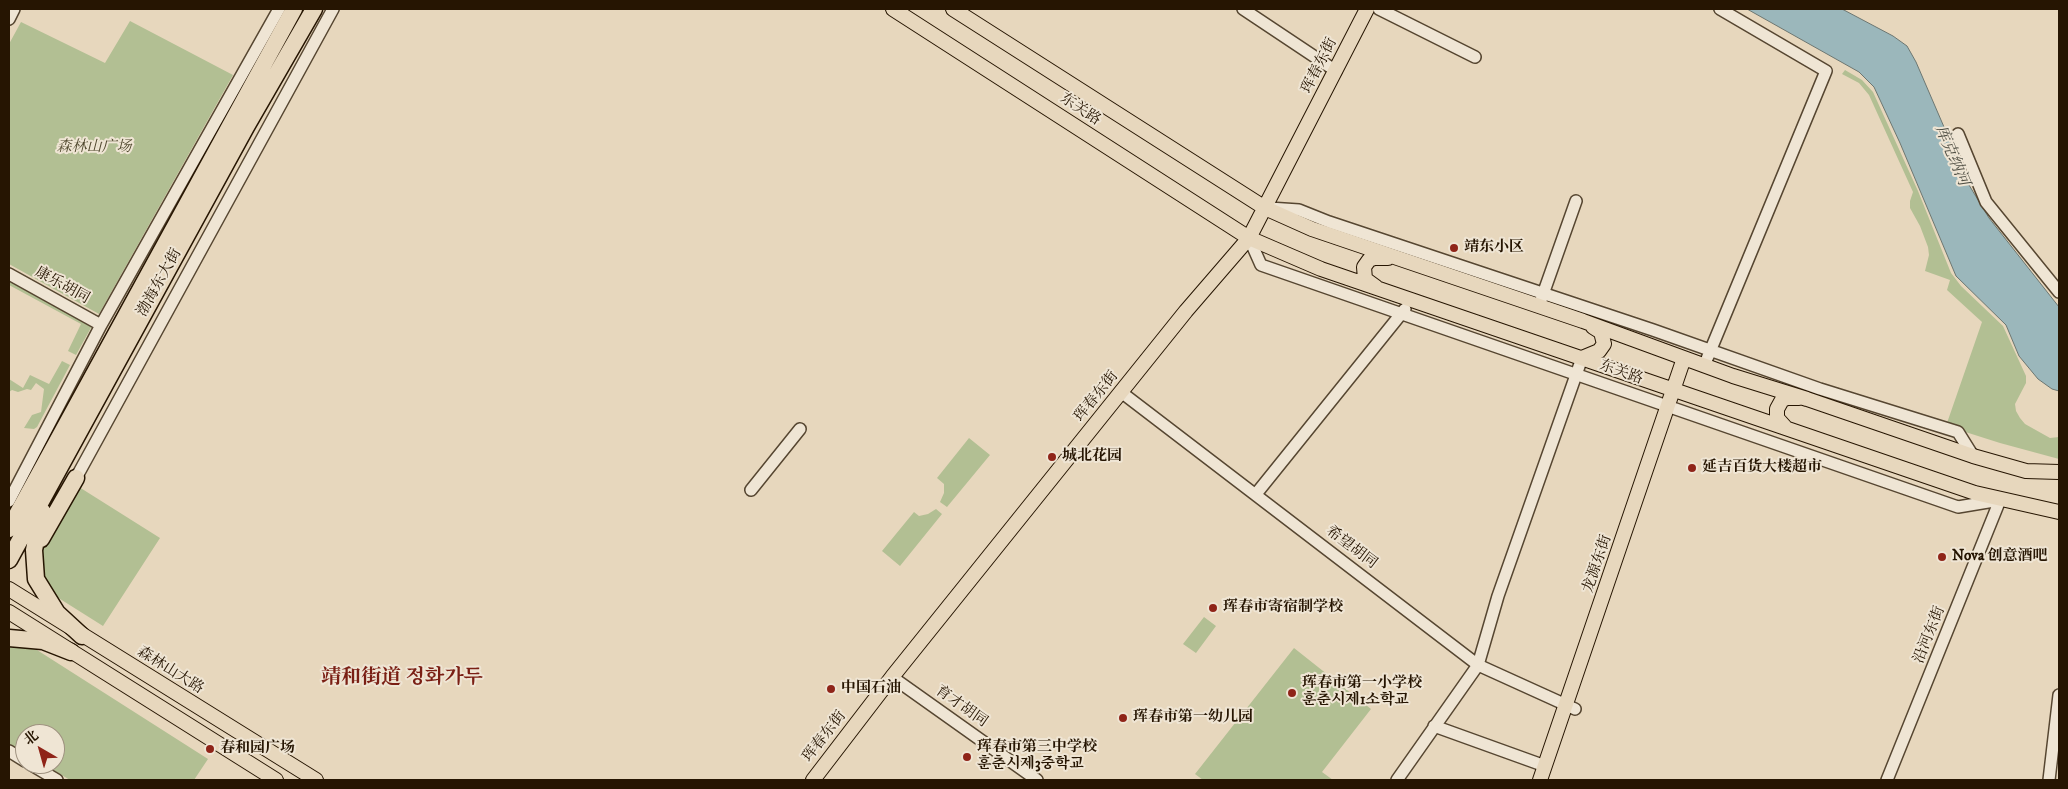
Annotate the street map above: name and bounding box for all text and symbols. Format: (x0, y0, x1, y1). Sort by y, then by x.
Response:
street label: 珲春东街 (1298, 35, 1342, 97)
street label: 东关路 (1056, 90, 1104, 130)
water label: 库克纳河 (1930, 123, 1972, 189)
park label: 森林山广场 (57, 139, 131, 157)
place label: 靖东小区 (1464, 239, 1524, 257)
marker: 靖东小区 (1448, 242, 1460, 254)
street label: 渤海东大街 (134, 246, 186, 320)
street label: 康乐胡同 (31, 264, 93, 308)
street label: 东关路 (1597, 357, 1645, 389)
street label: 珲春东街 (1071, 368, 1123, 426)
place label: 城北花园 (1062, 448, 1122, 466)
marker: 城北花园 (1046, 451, 1058, 463)
place label: 延吉百货大楼超市 (1702, 459, 1822, 477)
marker: 延吉百货大楼超市 (1686, 462, 1698, 474)
street label: 希望胡同 (1322, 523, 1380, 573)
street label: 龙源东街 (1580, 533, 1616, 595)
place label: Nova 创意酒吧 (1952, 548, 2047, 566)
marker: Nova 创意酒吧 (1936, 551, 1948, 563)
place label: 珲春市寄宿制学校 (1223, 599, 1343, 617)
marker: 珲春市寄宿制学校 (1207, 602, 1219, 614)
street label: 沿河东街 (1910, 604, 1950, 666)
street label: 森林山大路 (133, 643, 207, 699)
district label: 靖和街道 정화가두 (321, 667, 483, 691)
place label: 珲春市第一小学校 훈춘시제1소학교 (1302, 675, 1422, 710)
place label: 中国石油 (841, 680, 901, 698)
street label: 育才胡同 (931, 682, 991, 732)
marker: 中国石油 (825, 683, 837, 695)
marker: 珲春市第一小学校 훈춘시제1소학교 (1286, 687, 1298, 699)
street label: 珲春东街 (799, 708, 851, 766)
place label: 珲春市第一幼儿园 (1133, 709, 1253, 727)
marker: 珲春市第一幼儿园 (1117, 712, 1129, 724)
north arrow (15, 724, 65, 774)
text: 北 (20, 727, 42, 749)
place label: 珲春市第三中学校 훈춘시제3중학교 (977, 739, 1097, 774)
place label: 春和园广场 (220, 740, 295, 758)
marker: 春和园广场 (204, 743, 216, 755)
marker: 珲春市第三中学校 훈춘시제3중학교 (961, 751, 973, 763)

